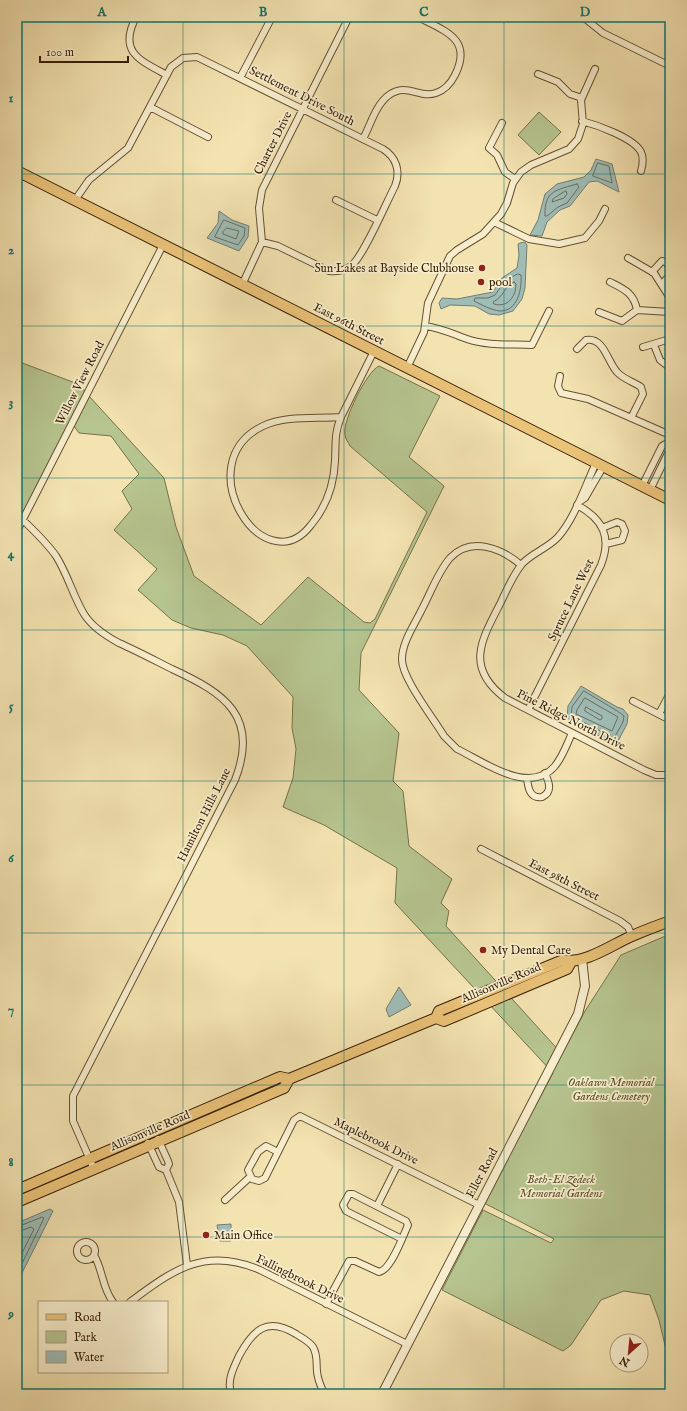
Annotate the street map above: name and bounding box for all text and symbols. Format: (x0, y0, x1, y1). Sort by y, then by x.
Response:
text: A (97, 4, 108, 21)
text: B (259, 4, 268, 21)
text: C (419, 4, 429, 21)
text: D (580, 4, 591, 21)
scale bar (40, 38, 128, 64)
text: 100 m (46, 45, 74, 60)
street label: Settlement Drive South (247, 63, 358, 129)
text: 1 (9, 90, 14, 107)
street label: Charter Drive (251, 108, 296, 177)
text: 2 (8, 242, 14, 259)
place label: Sun Lakes at Bayside Clubhouse (314, 261, 474, 276)
marker: Sun Lakes at Bayside Clubhouse (477, 263, 487, 273)
place label: pool (489, 275, 512, 291)
marker: pool (476, 277, 486, 287)
street label: East 96th Street (311, 300, 387, 348)
street label: Willow View Road (52, 338, 108, 427)
text: 3 (9, 394, 14, 411)
text: 4 (8, 546, 15, 563)
street label: Spruce Lane West (545, 557, 598, 644)
street label: Pine Ridge North Drive (514, 686, 628, 754)
text: 5 (9, 698, 14, 715)
street label: Hamilton Hills Lane (174, 765, 234, 864)
text: 6 (8, 850, 14, 867)
street label: East 98th Street (526, 856, 602, 904)
place label: My Dental Care (491, 943, 571, 958)
marker: My Dental Care (478, 945, 488, 955)
street label: Allisonville Road (458, 959, 544, 1007)
text: 7 (8, 1002, 14, 1019)
park label: Oaklawn Memorial Gardens Cemetery (568, 1075, 655, 1104)
street label: Allisonville Road (107, 1107, 193, 1155)
street label: Maplebrook Drive (331, 1114, 421, 1169)
street label: Eller Road (463, 1145, 502, 1201)
text: 8 (8, 1154, 14, 1171)
park label: Beth-El Zedeck Memorial Gardens (519, 1172, 603, 1201)
place label: Main Office (214, 1228, 273, 1243)
marker: Main Office (201, 1230, 211, 1240)
street label: Fallingbrook Drive (254, 1251, 347, 1307)
legend (38, 1301, 168, 1373)
text: 9 (7, 1306, 14, 1323)
text: Road (74, 1310, 102, 1325)
text: Park (74, 1330, 97, 1345)
north arrow (609, 1333, 649, 1373)
text: Water (74, 1350, 105, 1365)
text: N (617, 1352, 633, 1370)

